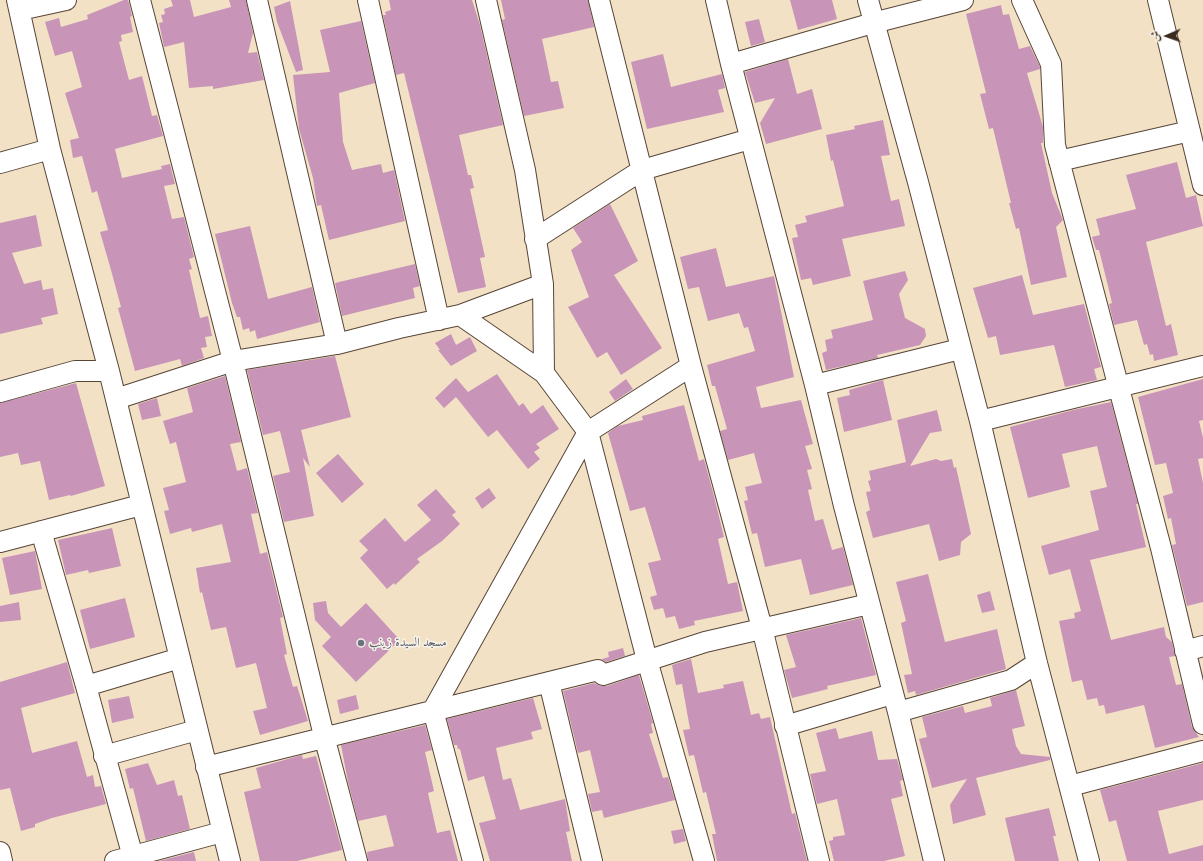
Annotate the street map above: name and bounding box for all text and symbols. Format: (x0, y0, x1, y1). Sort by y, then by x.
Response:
north arrow (1147, 16, 1187, 56)
text: ش (1148, 31, 1162, 42)
place label: مسجد السيدة زينب (369, 636, 447, 650)
marker: مسجد السيدة زينب (356, 638, 366, 648)

